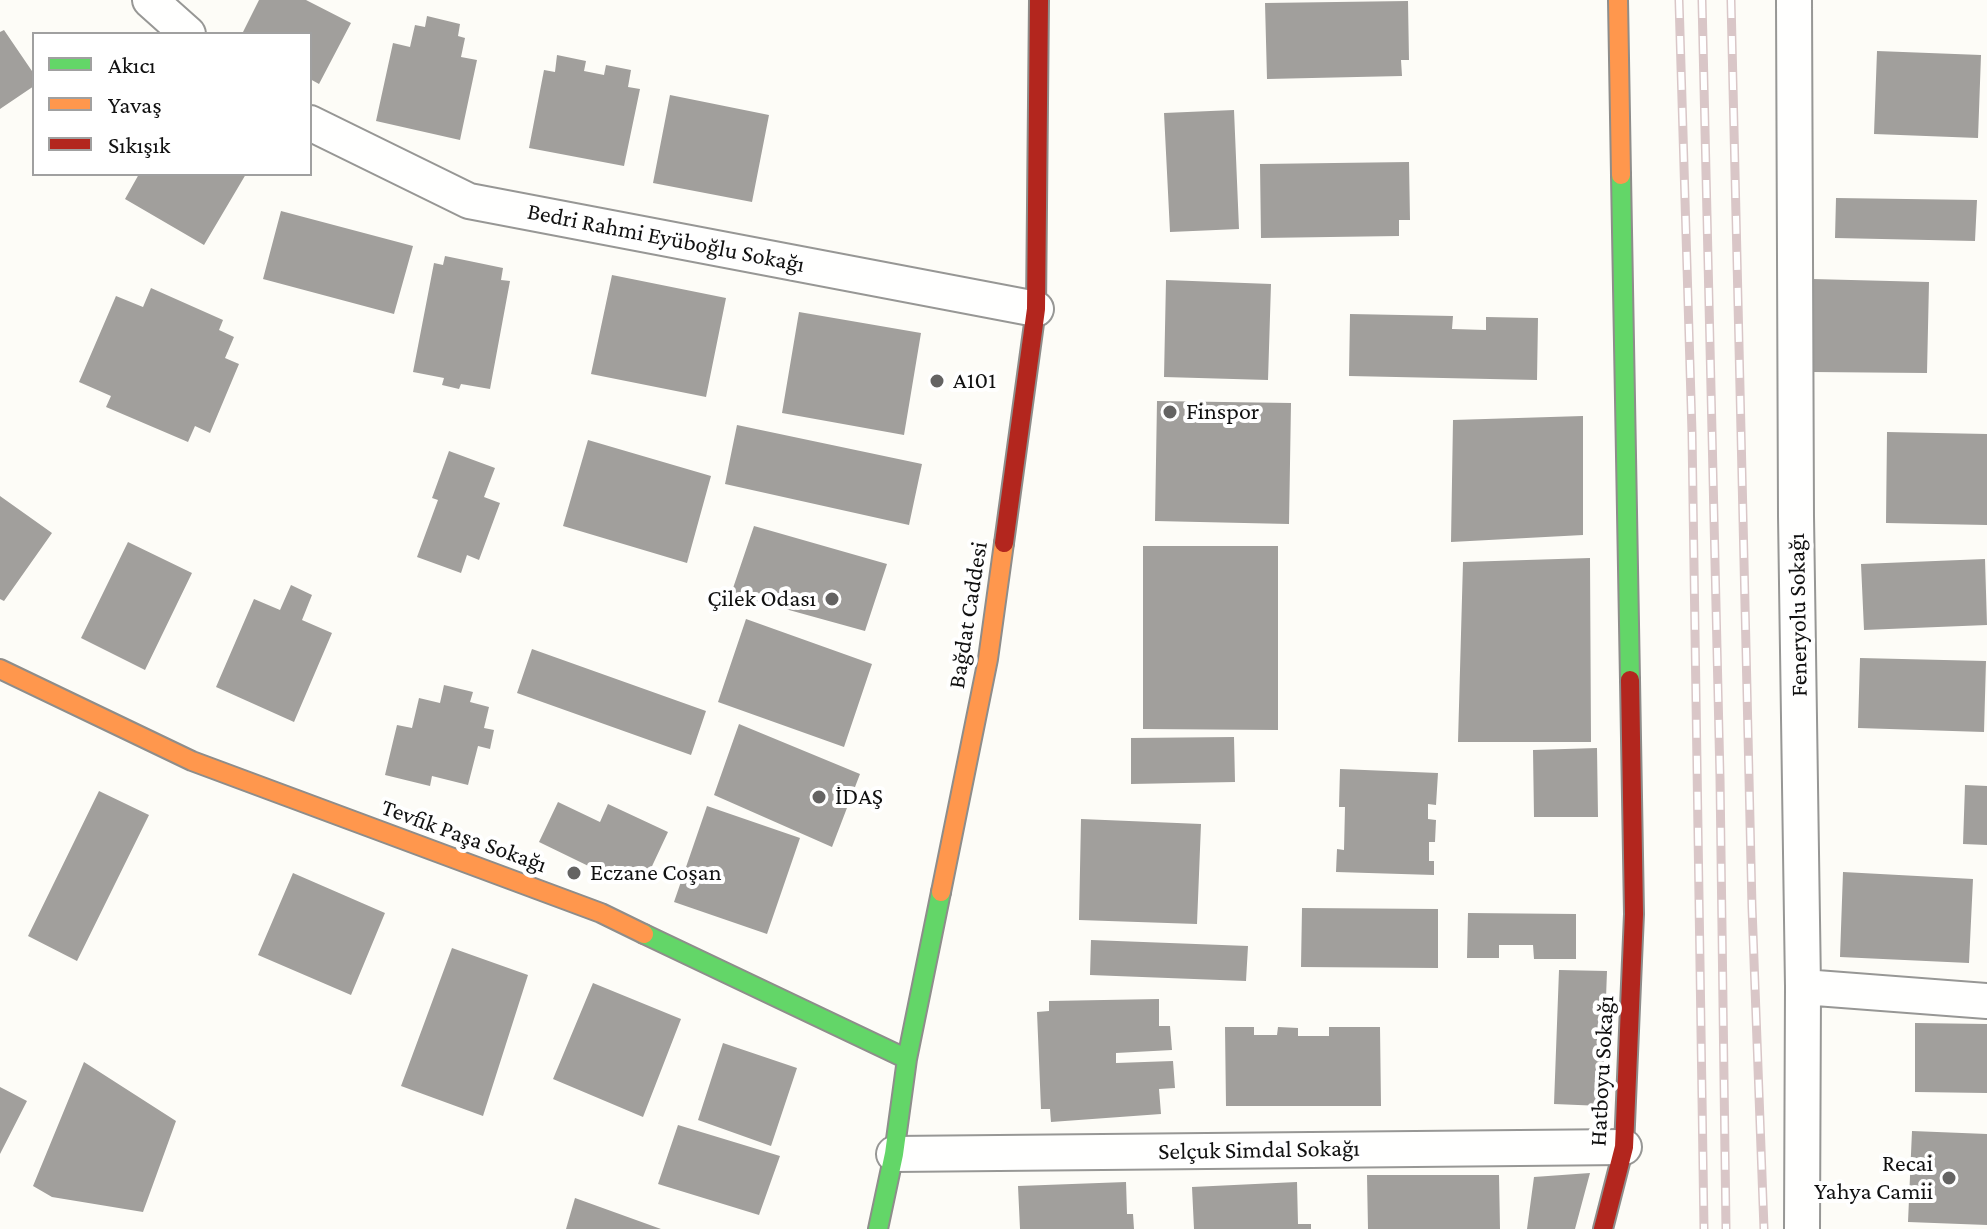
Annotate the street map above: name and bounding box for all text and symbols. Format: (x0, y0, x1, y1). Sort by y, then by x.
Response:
legend (32, 32, 312, 176)
text: Akıcı (108, 51, 156, 78)
text: Yavaş (108, 91, 162, 118)
text: Sıkışık (108, 131, 170, 158)
street label: Bedri Rahmi Eyüboğlu Sokağı (525, 197, 807, 279)
place label: A101 (953, 367, 996, 395)
marker: A101 (928, 372, 946, 390)
place label: Finspor (1186, 398, 1259, 426)
marker: Finspor (1161, 403, 1179, 421)
street label: Feneryolu Sokağı (1782, 533, 1814, 697)
street label: Bağdat Caddesi (942, 539, 994, 691)
place label: Çilek Odası (707, 585, 816, 613)
marker: Çilek Odası (823, 590, 841, 608)
place label: İDAŞ (835, 783, 883, 811)
marker: İDAŞ (810, 788, 828, 806)
street label: Tevfik Paşa Sokağı (377, 793, 551, 879)
place label: Eczane Coşan (590, 859, 722, 887)
marker: Eczane Coşan (565, 864, 583, 882)
street label: Hatboyu Sokağı (1584, 995, 1620, 1147)
street label: Selçuk Simdal Sokağı (1158, 1134, 1360, 1166)
place label: Recai Yahya Camii (1814, 1150, 1933, 1206)
marker: Recai Yahya Camii (1940, 1169, 1958, 1187)

